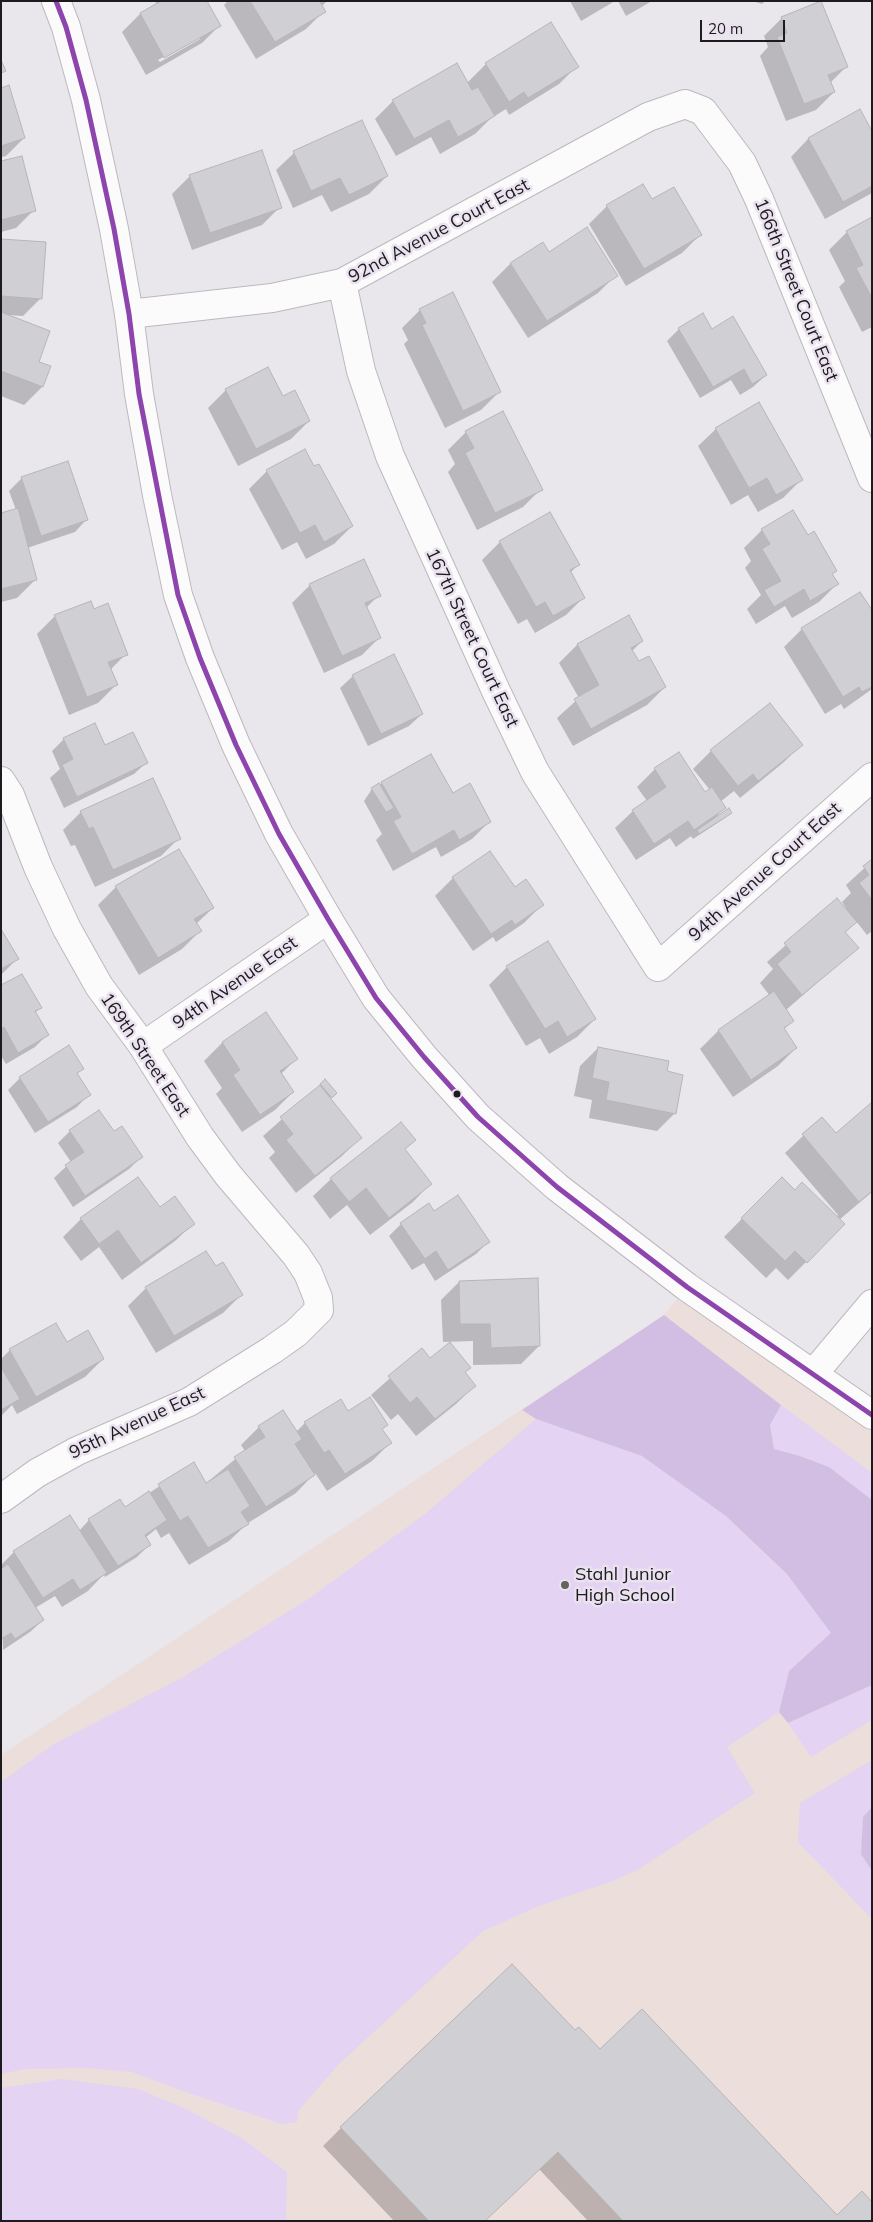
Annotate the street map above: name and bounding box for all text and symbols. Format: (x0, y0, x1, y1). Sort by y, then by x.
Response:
scale bar (703, 10, 788, 42)
text: 20 m (708, 19, 743, 38)
street label: 92nd Avenue Court East (345, 174, 533, 288)
street label: 166th Street Court East (749, 195, 843, 385)
street label: 167th Street Court East (421, 545, 523, 731)
street label: 94th Avenue Court East (684, 798, 846, 946)
street label: 94th Avenue East (169, 932, 301, 1034)
street label: 169th Street East (96, 989, 194, 1121)
unlabelled marker (452, 1089, 462, 1099)
street label: 95th Avenue East (66, 1382, 208, 1464)
place label: Stahl Junior High School (575, 1564, 675, 1606)
marker: Stahl Junior High School (559, 1579, 571, 1591)

